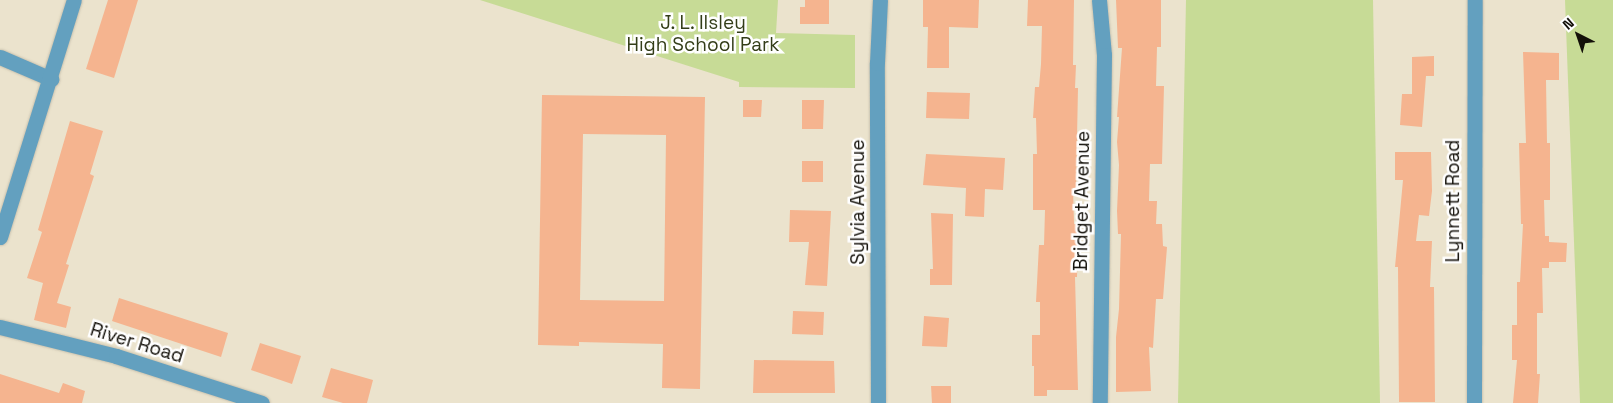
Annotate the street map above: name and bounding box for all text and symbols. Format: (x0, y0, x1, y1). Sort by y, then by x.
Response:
north arrow (1553, 10, 1603, 60)
park label: J. L. Ilsley High School Park (626, 12, 780, 56)
text: N (1559, 14, 1578, 34)
street label: Bridget Avenue (1069, 131, 1095, 271)
street label: Sylvia Avenue (847, 139, 869, 265)
street label: Lynnett Road (1442, 140, 1464, 262)
street label: River Road (88, 318, 186, 368)

